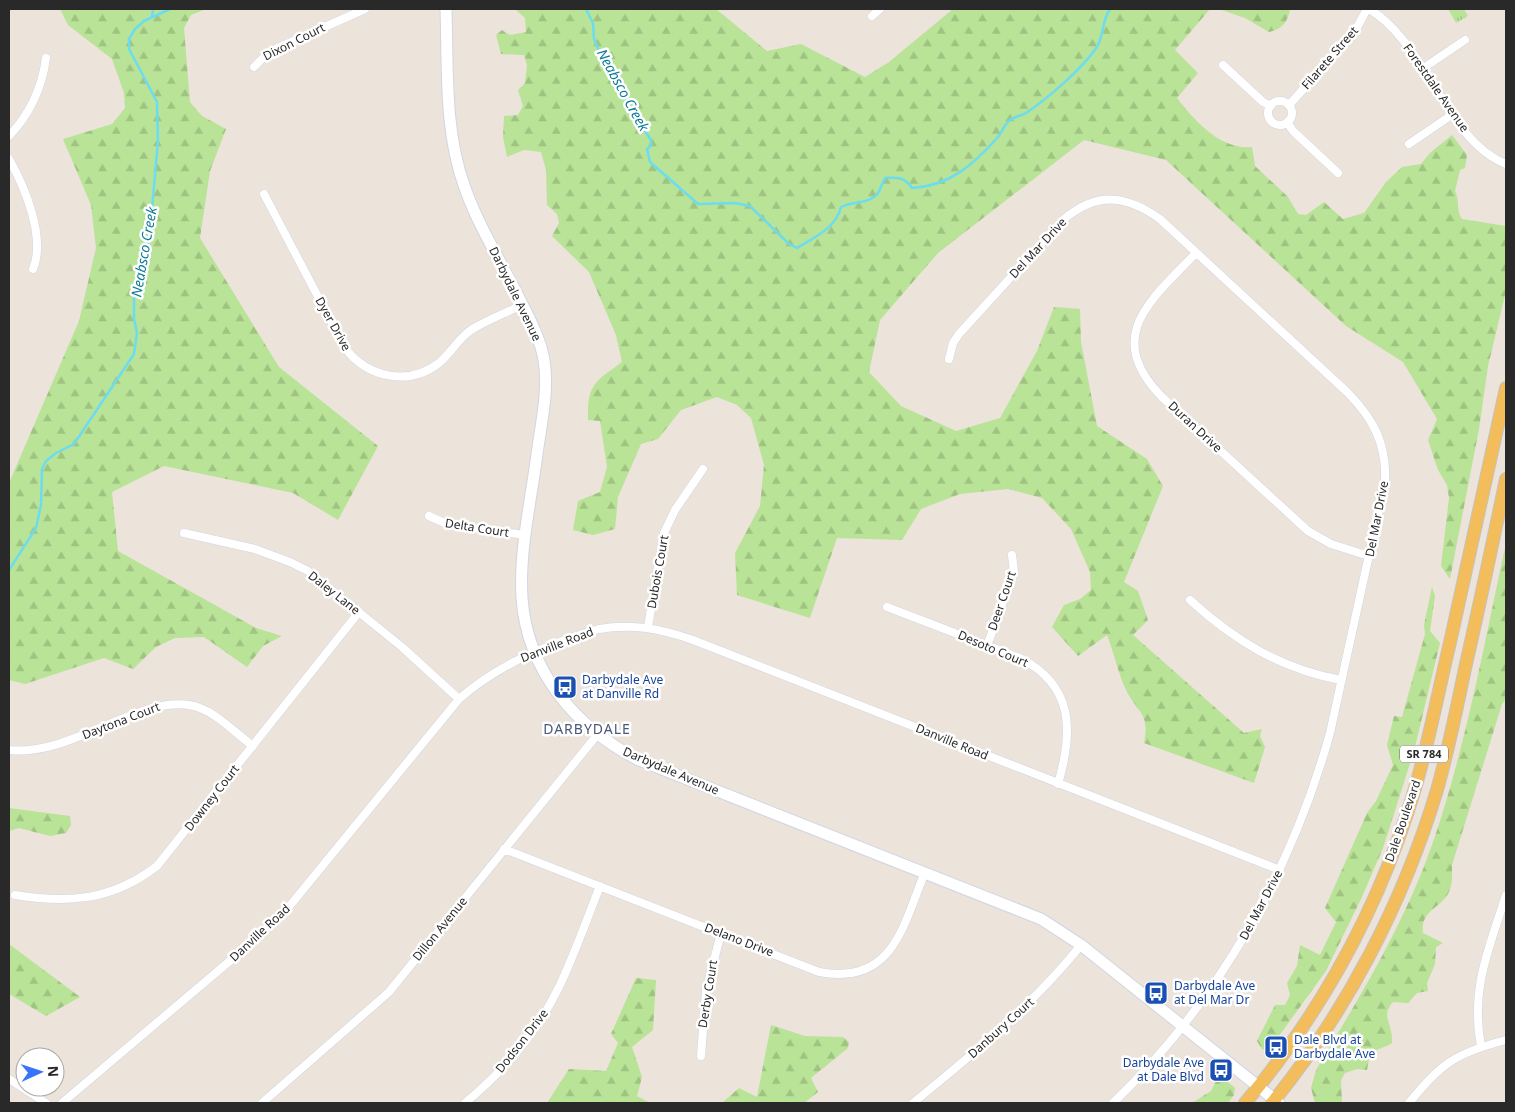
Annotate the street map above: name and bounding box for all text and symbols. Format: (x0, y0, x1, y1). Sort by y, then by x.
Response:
street label: Dixon Court (260, 18, 328, 64)
street label: Filarete Street (1297, 22, 1362, 93)
street label: Forestdale Avenue (1400, 40, 1473, 135)
water label: Neabsco Creek (593, 45, 654, 135)
water label: Neabsco Creek (126, 204, 161, 299)
street label: Del Mar Drive (1005, 213, 1070, 282)
street label: Darbydale Avenue (485, 244, 546, 344)
street label: Dyer Drive (312, 294, 355, 354)
street label: Duran Drive (1165, 397, 1226, 456)
street label: Del Mar Drive (1361, 479, 1392, 558)
street label: Delta Court (444, 514, 511, 541)
street label: Dubois Court (643, 533, 672, 610)
street label: Daley Lane (305, 567, 364, 618)
street label: Deer Court (983, 568, 1020, 633)
street label: Danville Road (518, 623, 596, 666)
street label: Desoto Court (955, 626, 1032, 671)
place label: Darbydale Ave at Danville Rd (582, 671, 664, 702)
bus stop icon: Darbydale Ave at Danville Rd (552, 674, 578, 700)
street label: Daytona Court (79, 698, 163, 743)
district label: DARBYDALE (543, 719, 631, 738)
street label: Danville Road (913, 719, 991, 764)
street label: Darbydale Avenue (620, 743, 722, 799)
road number: SR 784 (1400, 746, 1448, 762)
street label: Downey Court (180, 760, 243, 834)
street label: Dale Boulevard (1381, 778, 1424, 864)
street label: Del Mar Drive (1235, 867, 1286, 943)
street label: Dillon Avenue (408, 893, 471, 964)
street label: Danville Road (226, 900, 294, 965)
street label: Delano Drive (702, 919, 776, 961)
street label: Derby Court (694, 958, 721, 1029)
place label: Darbydale Ave at Del Mar Dr (1174, 977, 1256, 1008)
bus stop icon: Darbydale Ave at Del Mar Dr (1143, 980, 1169, 1006)
street label: Danbury Court (964, 993, 1038, 1062)
street label: Dodson Drive (491, 1005, 552, 1076)
place label: Dale Blvd at Darbydale Ave (1294, 1031, 1376, 1062)
bus stop icon: Dale Blvd at Darbydale Ave (1263, 1034, 1289, 1060)
north arrow (15, 1047, 65, 1097)
place label: Darbydale Ave at Dale Blvd (1123, 1054, 1204, 1085)
bus stop icon: Darbydale Ave at Dale Blvd (1208, 1057, 1234, 1083)
text: N (44, 1065, 63, 1077)

